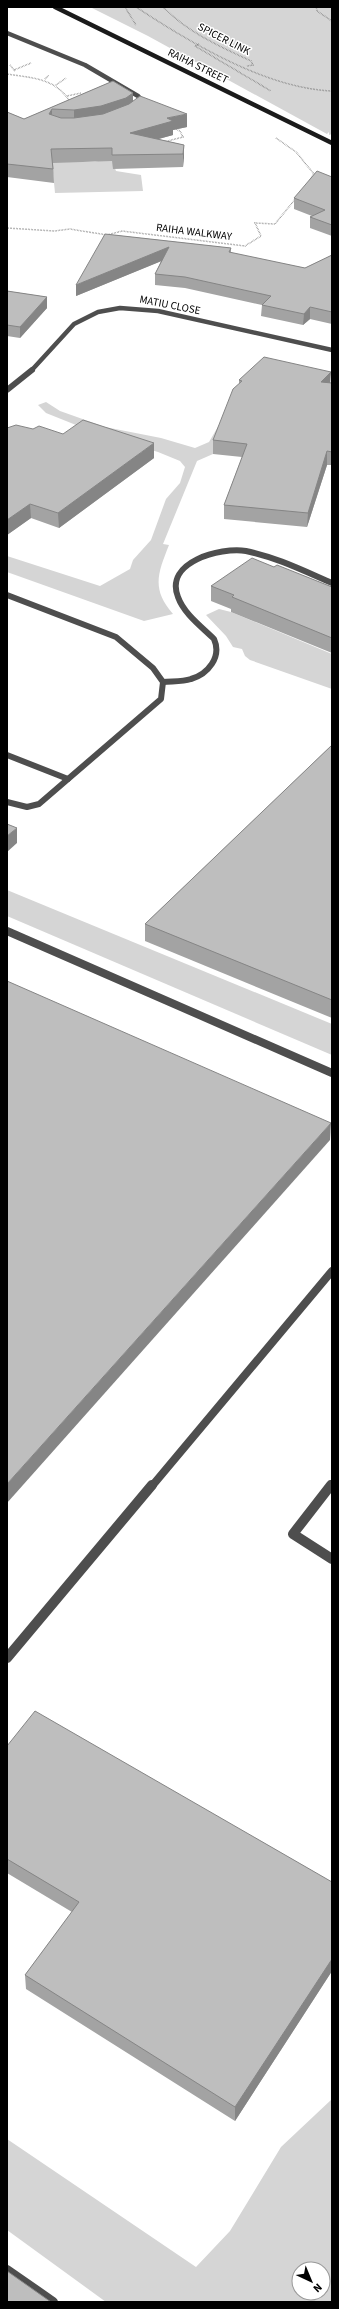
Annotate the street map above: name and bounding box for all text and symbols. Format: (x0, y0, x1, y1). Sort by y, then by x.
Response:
street label: SPICER LINK (195, 19, 253, 59)
street label: RAIHA STREET (165, 45, 231, 87)
street label: RAIHA WALKWAY (155, 220, 234, 244)
street label: MATIU CLOSE (138, 292, 202, 318)
north arrow (291, 2261, 331, 2301)
text: N (310, 2280, 325, 2296)

